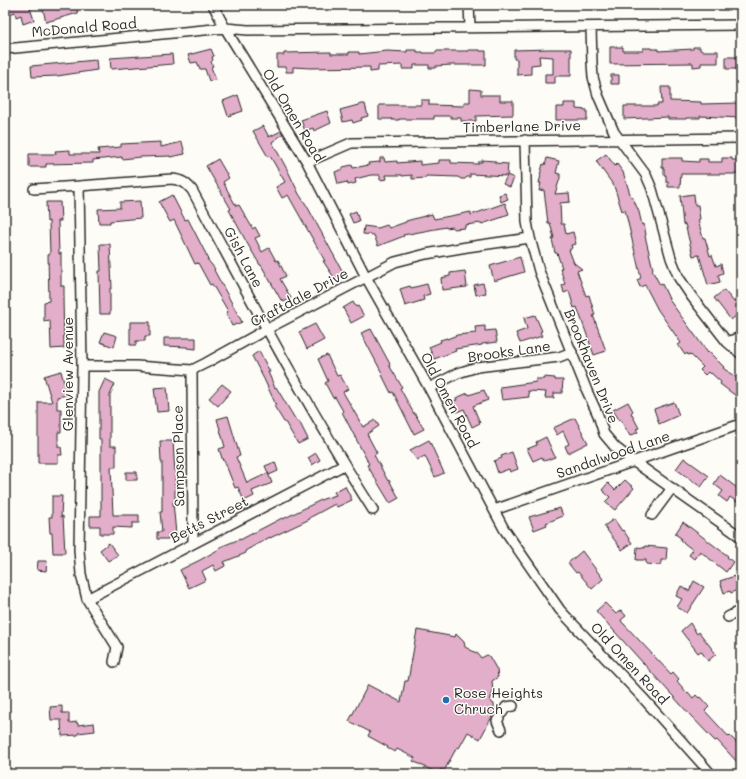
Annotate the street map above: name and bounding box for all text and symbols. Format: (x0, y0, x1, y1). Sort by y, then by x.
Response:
street label: McDonald Road (31, 13, 138, 41)
street label: Old Omen Road (259, 65, 329, 165)
street label: Timberlane Drive (463, 115, 581, 137)
street label: Gish Lane (220, 223, 268, 291)
street label: Craftdale Drive (247, 263, 351, 331)
street label: Brookhaven Drive (560, 306, 624, 426)
street label: Glenview Avenue (58, 317, 77, 431)
street label: Brooks Lane (466, 336, 552, 366)
street label: Old Omen Road (417, 349, 483, 451)
street label: Sampson Place (168, 405, 188, 507)
street label: Sandalwood Lane (554, 426, 672, 482)
street label: Betts Street (167, 491, 251, 547)
street label: Old Omen Road (587, 618, 673, 708)
place label: Rose Heights Chruch (454, 683, 543, 718)
marker: Rose Heights Chruch (441, 695, 451, 705)

